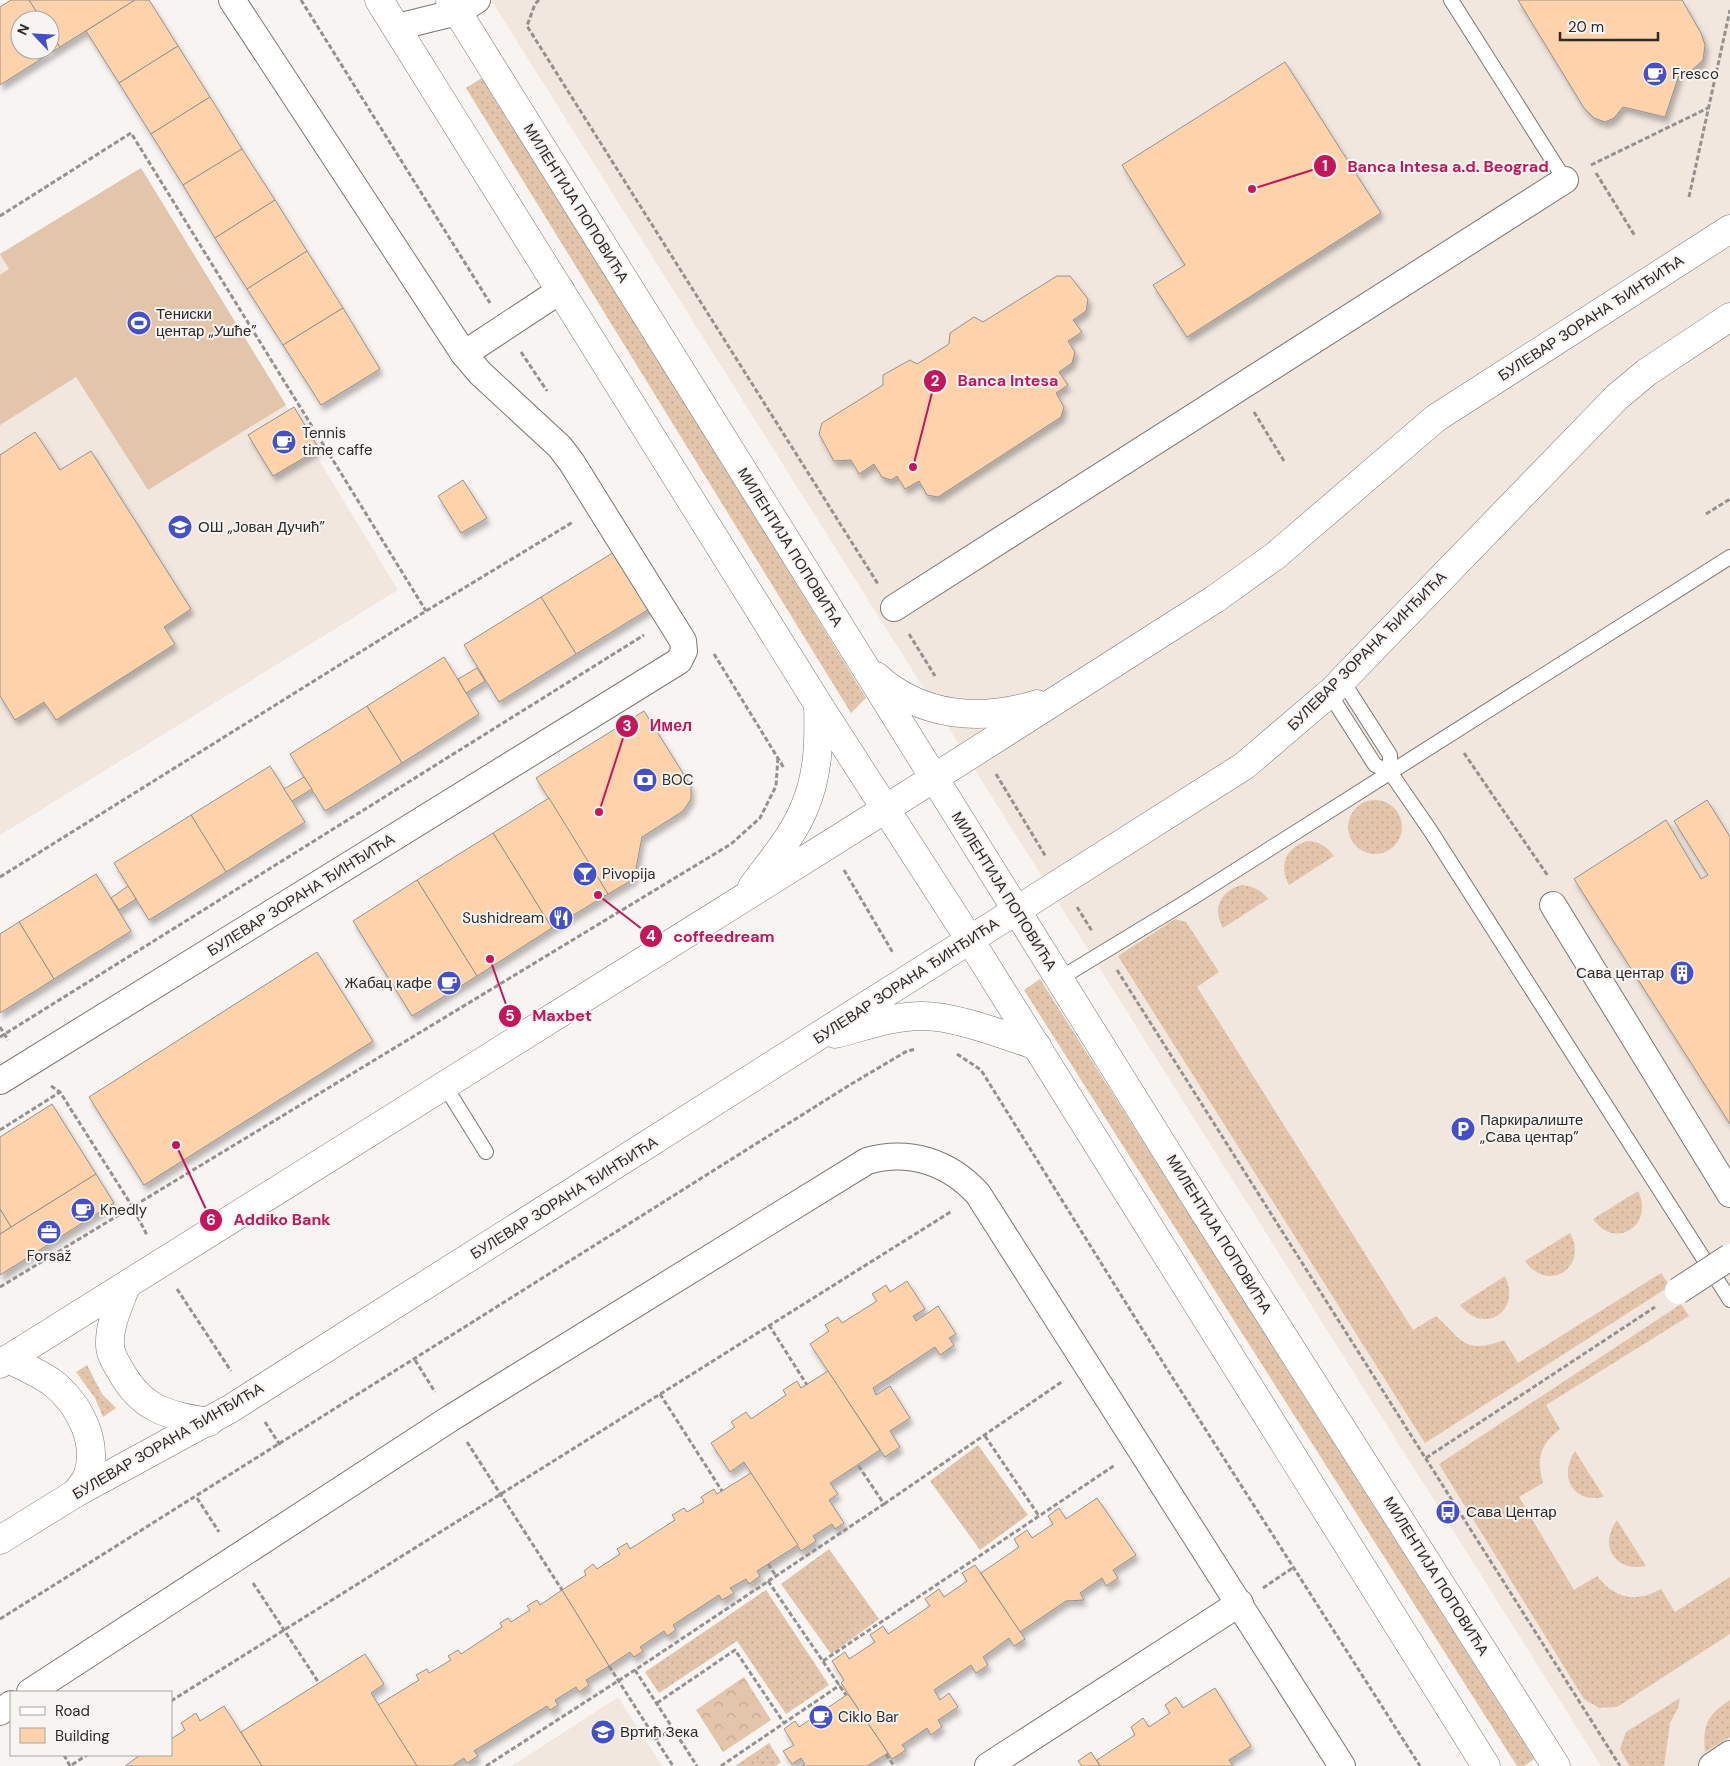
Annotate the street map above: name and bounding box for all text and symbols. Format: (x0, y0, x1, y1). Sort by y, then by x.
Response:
north arrow (10, 10, 60, 60)
scale bar (1560, 10, 1658, 42)
text: 20 m (1568, 17, 1604, 37)
text: N (13, 21, 34, 38)
cafe icon: Fresco (1642, 61, 1668, 87)
place label: Fresco (1672, 64, 1719, 84)
street label: МИЛЕНТИЈА ПОПОВИЋА (519, 120, 633, 286)
callout: Banca Intesa a.d. Beograd (1313, 150, 1559, 181)
text: 1 (1322, 156, 1328, 176)
text: Banca Intesa a.d. Beograd (1347, 156, 1549, 177)
street label: БУЛЕВАР ЗОРАНА ЂИНЂИЋА (1494, 250, 1688, 386)
place label: Тениски центар „Ушће” (156, 304, 257, 341)
sports icon: Тениски центар „Ушће” (126, 310, 152, 336)
callout: Banca Intesa (922, 365, 1068, 396)
text: Banca Intesa (958, 370, 1058, 391)
text: 2 (931, 371, 940, 391)
place label: Tennis time caffe (302, 423, 373, 460)
cafe icon: Tennis time caffe (271, 429, 297, 455)
street label: МИЛЕНТИЈА ПОПОВИЋА (733, 464, 847, 630)
school or university icon: ОШ „Јован Дучић” (167, 514, 193, 540)
place label: ОШ „Јован Дучић” (198, 517, 325, 537)
street label: БУЛЕВАР ЗОРАНА ЂИНЂИЋА (1283, 567, 1451, 735)
callout: Имел (615, 710, 702, 741)
text: Имел (650, 715, 692, 736)
text: 3 (622, 716, 632, 736)
bank icon: BOC (632, 767, 658, 793)
place label: BOC (662, 770, 694, 790)
street label: МИЛЕНТИЈА ПОПОВИЋА (947, 808, 1061, 974)
street label: БУЛЕВАР ЗОРАНА ЂИНЂИЋА (204, 829, 398, 961)
bar icon: Pivopija (572, 861, 598, 887)
place label: Pivopija (602, 864, 656, 884)
restaurant icon: Sushidream (548, 905, 574, 931)
place label: Sushidream (462, 908, 544, 928)
street label: БУЛЕВАР ЗОРАНА ЂИНЂИЋА (809, 913, 1003, 1049)
callout: coffeedream (639, 920, 785, 951)
text: 4 (646, 926, 656, 946)
text: coffeedream (673, 926, 775, 947)
building icon: Сава центар (1669, 960, 1695, 986)
place label: Сава центар (1576, 963, 1664, 983)
cafe icon: Жабац кафе (436, 970, 462, 996)
place label: Жабац кафе (345, 973, 432, 993)
callout: Maxbet (498, 1000, 602, 1031)
text: Maxbet (532, 1005, 592, 1026)
text: 5 (505, 1006, 515, 1026)
place label: Паркиралиште „Сава центар” (1480, 1110, 1583, 1147)
parking icon: Паркиралиште „Сава центар” (1450, 1116, 1476, 1142)
street label: БУЛЕВАР ЗОРАНА ЂИНЂИЋА (467, 1132, 661, 1264)
street label: МИЛЕНТИЈА ПОПОВИЋА (1162, 1151, 1276, 1317)
cafe icon: Knedly (70, 1197, 96, 1223)
place label: Knedly (100, 1200, 148, 1220)
callout: Addiko Bank (199, 1204, 341, 1235)
text: Addiko Bank (233, 1209, 331, 1230)
text: 6 (206, 1210, 216, 1230)
office icon: Forsaž (36, 1219, 62, 1245)
place label: Forsaž (27, 1246, 71, 1266)
street label: БУЛЕВАР ЗОРАНА ЂИНЂИЋА (69, 1378, 267, 1504)
street label: МИЛЕНТИЈА ПОПОВИЋА (1379, 1493, 1493, 1659)
bus stop icon: Сава Центар (1435, 1499, 1461, 1525)
place label: Сава Центар (1466, 1502, 1557, 1522)
legend (10, 1691, 172, 1756)
text: Road (55, 1701, 90, 1721)
cafe icon: Ciklo Bar (808, 1704, 834, 1730)
place label: Ciklo Bar (838, 1707, 899, 1727)
school or university icon: Вртић Зека (590, 1719, 616, 1745)
place label: Вртић Зека (620, 1722, 699, 1742)
text: Building (55, 1726, 110, 1746)

